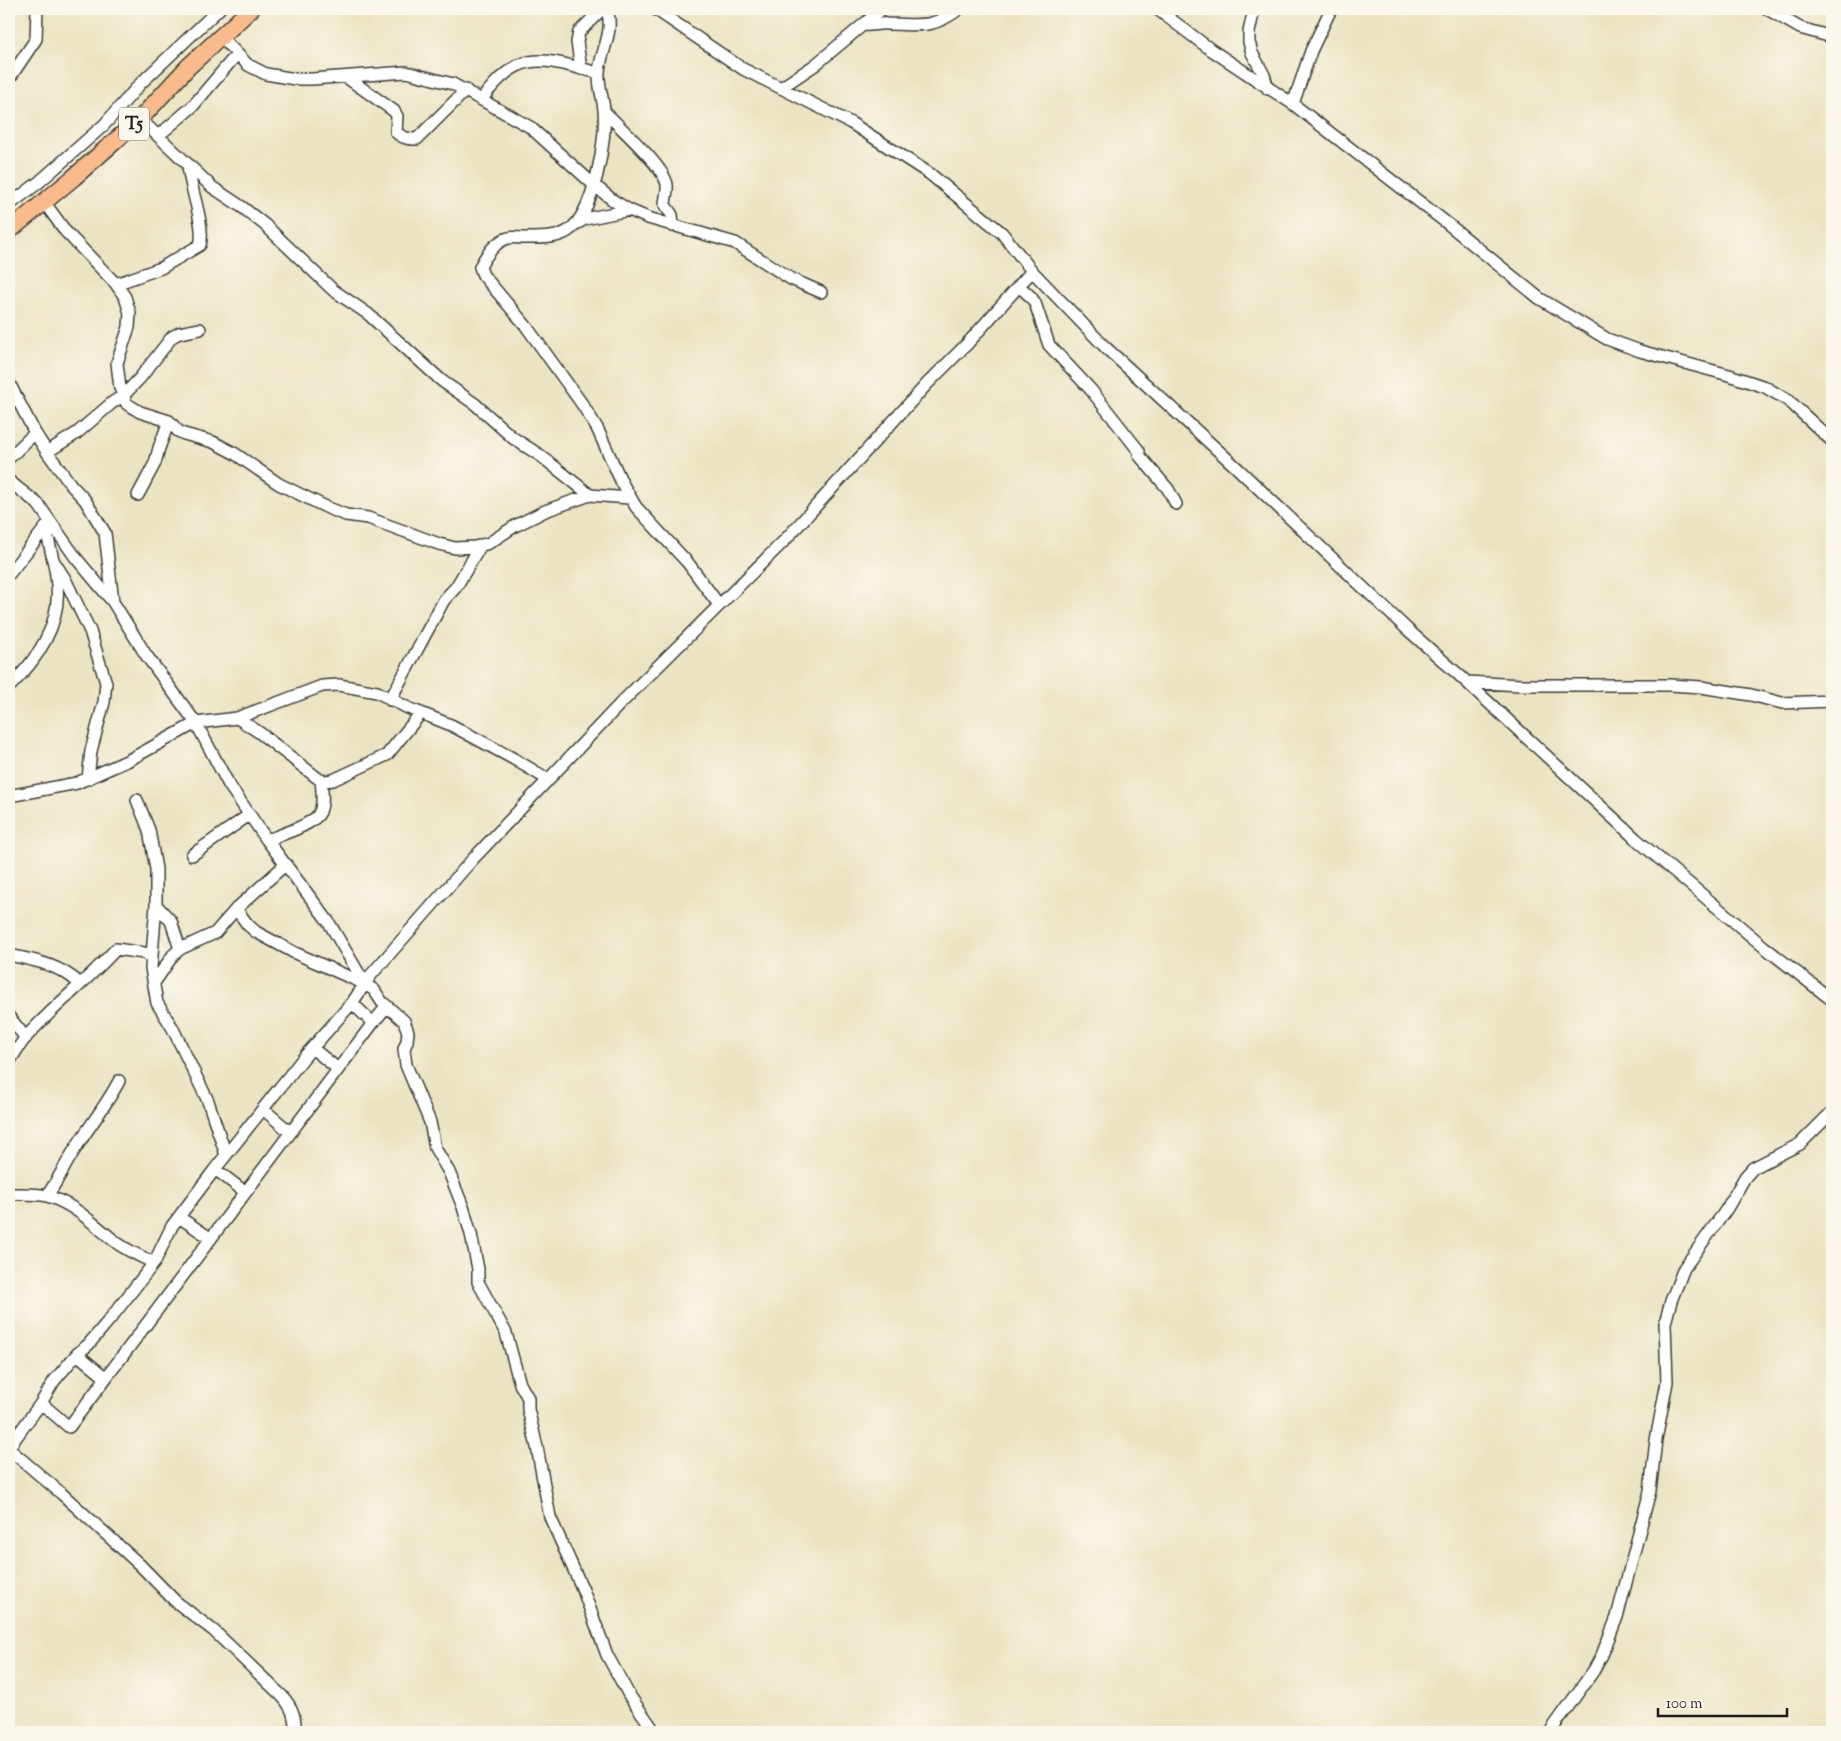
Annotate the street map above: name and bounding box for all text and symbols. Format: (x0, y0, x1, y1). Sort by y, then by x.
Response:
road number: T5 (119, 108, 149, 140)
scale bar (1658, 1686, 1787, 1718)
text: 100 m (1666, 1694, 1703, 1715)

